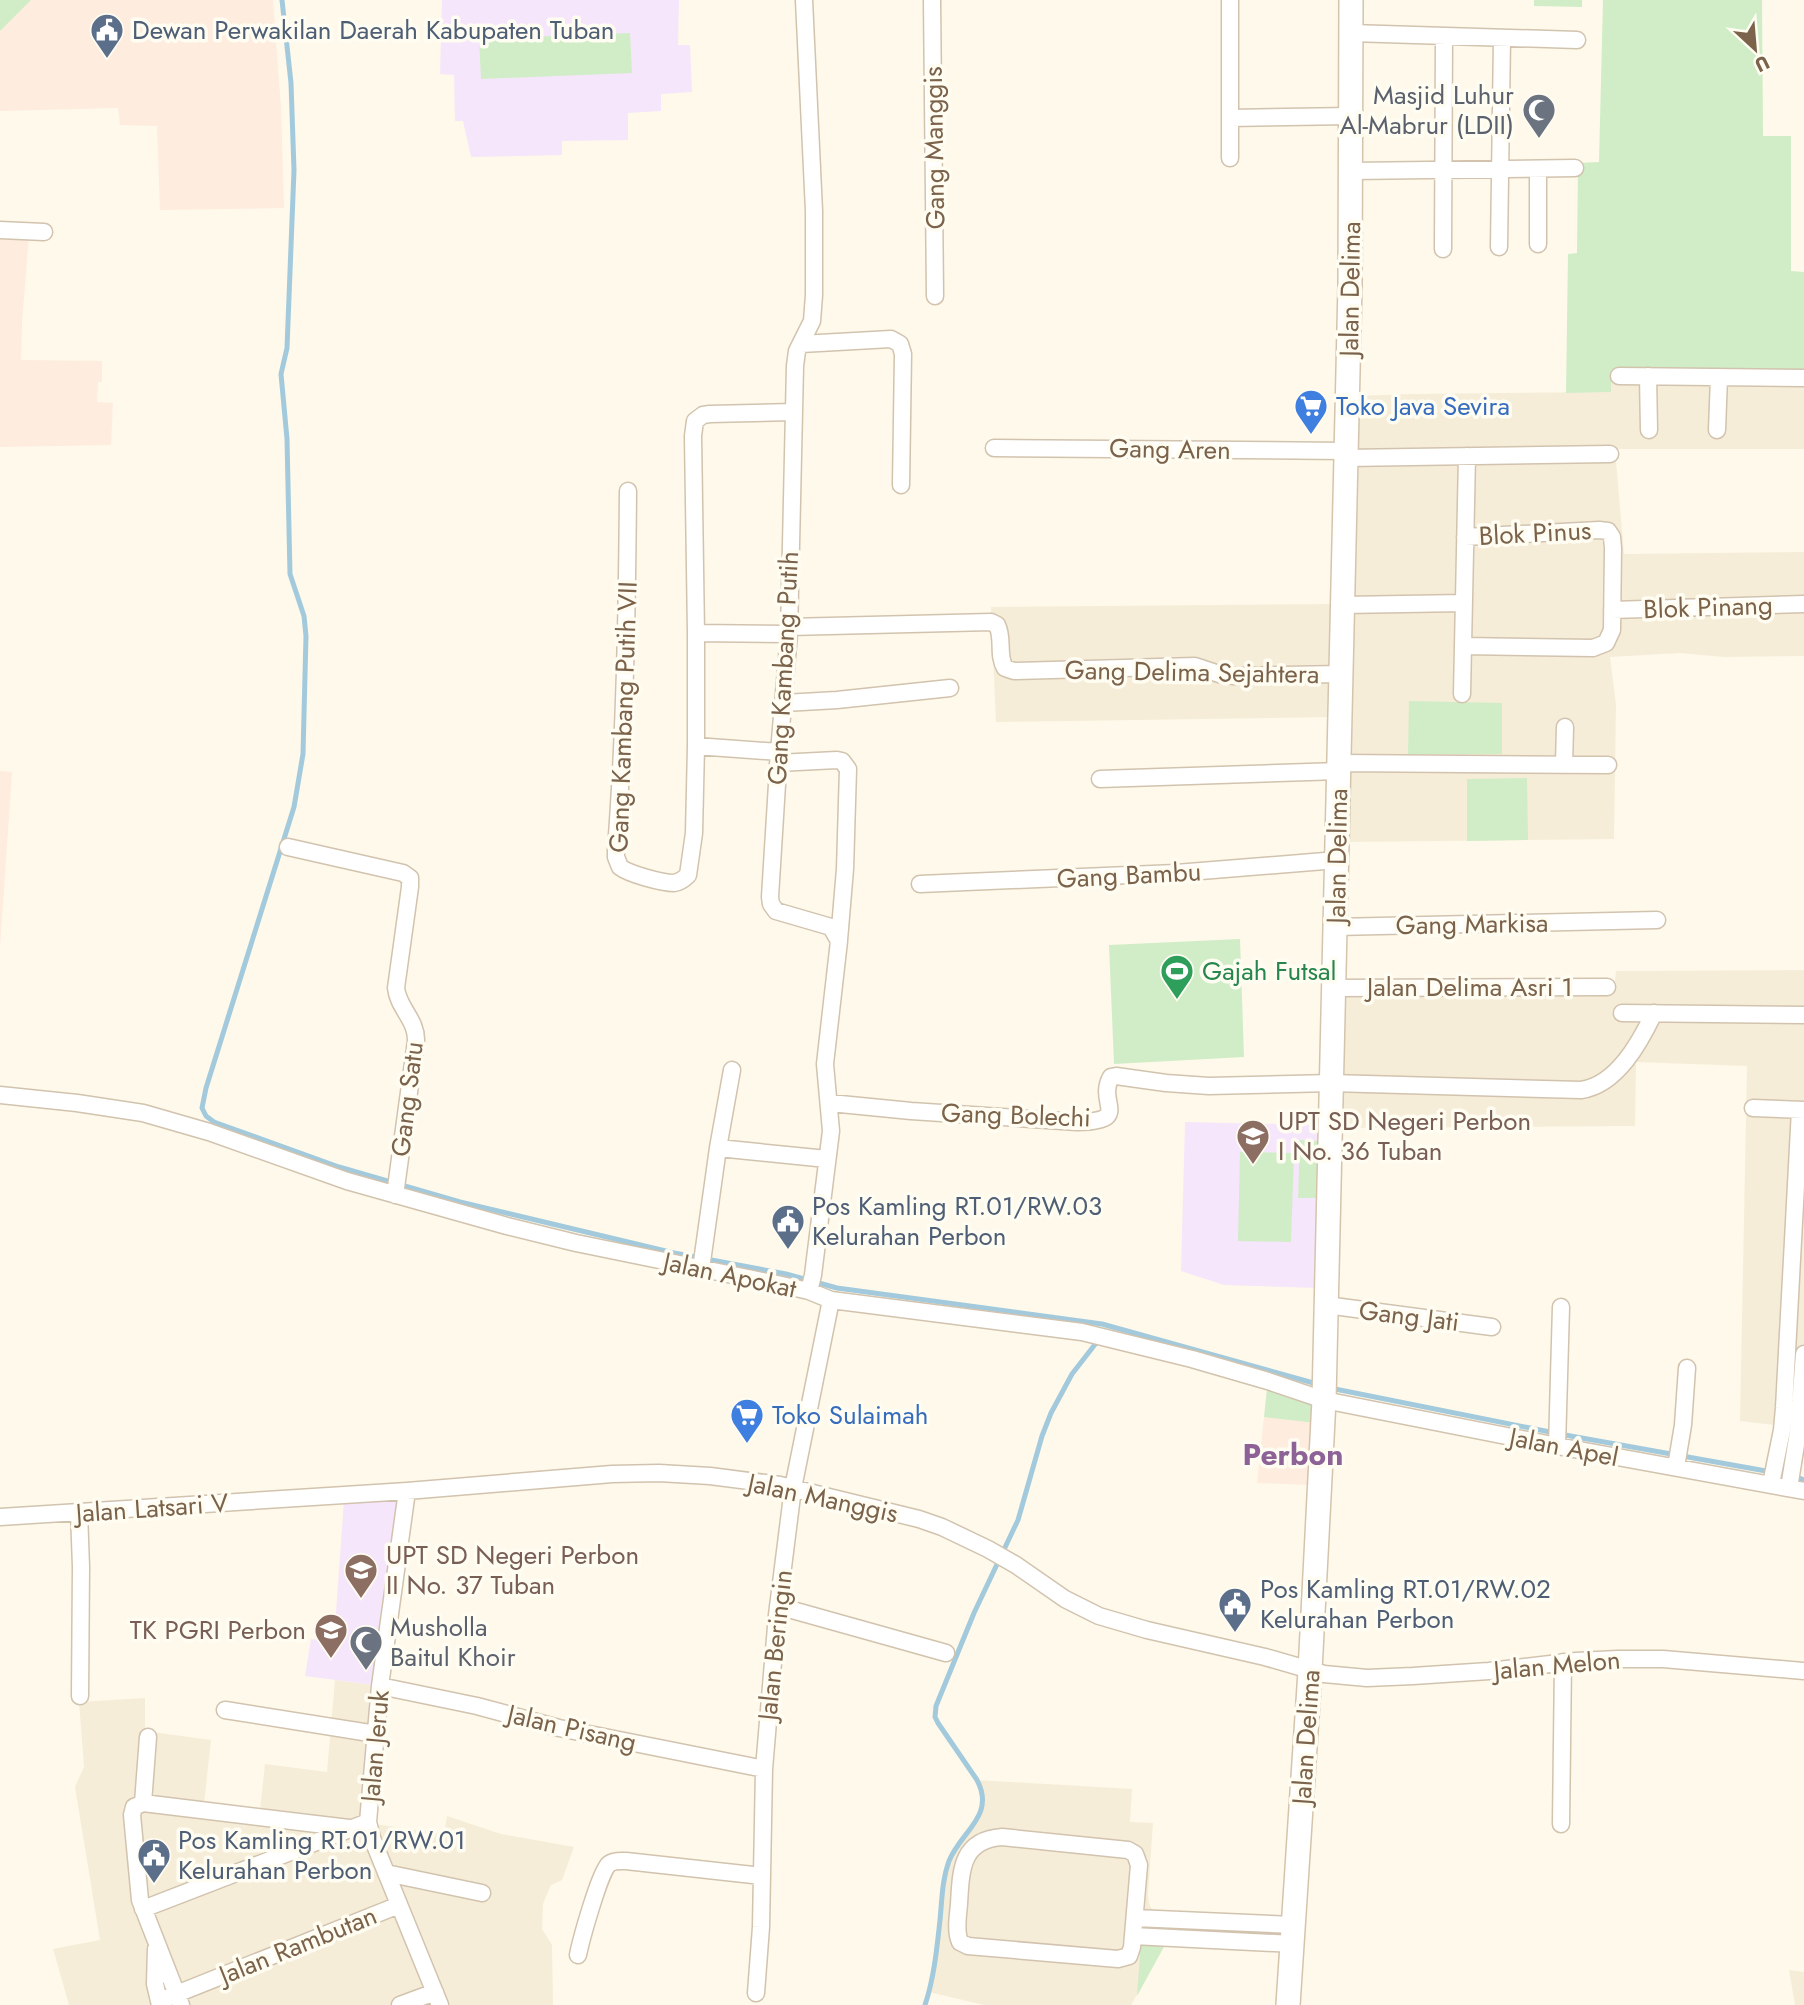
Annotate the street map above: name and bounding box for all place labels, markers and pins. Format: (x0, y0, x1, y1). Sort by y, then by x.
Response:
public building icon: Dewan Perwakilan Daerah Kabupaten Tuban (88, 11, 126, 60)
place label: Dewan Perwakilan Daerah Kabupaten Tuban (132, 11, 614, 49)
place label: Masjid Luhur Al-Mabrur (LDII) (1339, 76, 1514, 144)
mosque icon: Masjid Luhur Al-Mabrur (LDII) (1520, 91, 1558, 140)
supermarket icon: Toko Java Sevira (1292, 387, 1330, 436)
place label: Toko Java Sevira (1336, 387, 1510, 425)
sports icon: Gajah Futsal (1158, 952, 1196, 1001)
place label: Gajah Futsal (1202, 952, 1336, 990)
place label: UPT SD Negeri Perbon I No. 36 Tuban (1278, 1102, 1531, 1170)
school or university icon: UPT SD Negeri Perbon I No. 36 Tuban (1234, 1117, 1272, 1166)
place label: Pos Kamling RT.01/RW.03 Kelurahan Perbon (812, 1187, 1102, 1255)
public building icon: Pos Kamling RT.01/RW.03 Kelurahan Perbon (769, 1202, 807, 1251)
supermarket icon: Toko Sulaimah (728, 1396, 766, 1445)
place label: Toko Sulaimah (772, 1396, 928, 1434)
place label: UPT SD Negeri Perbon II No. 37 Tuban (386, 1536, 639, 1604)
school or university icon: UPT SD Negeri Perbon II No. 37 Tuban (342, 1551, 380, 1600)
place label: Pos Kamling RT.01/RW.02 Kelurahan Perbon (1260, 1570, 1551, 1638)
public building icon: Pos Kamling RT.01/RW.02 Kelurahan Perbon (1216, 1585, 1254, 1634)
place label: Musholla Baitul Khoir (390, 1608, 516, 1676)
place label: TK PGRI Perbon (130, 1611, 306, 1649)
school or university icon: TK PGRI Perbon (312, 1611, 350, 1660)
mosque icon: Musholla Baitul Khoir (347, 1623, 385, 1672)
place label: Pos Kamling RT.01/RW.01 Kelurahan Perbon (178, 1821, 466, 1889)
public building icon: Pos Kamling RT.01/RW.01 Kelurahan Perbon (135, 1836, 173, 1885)

